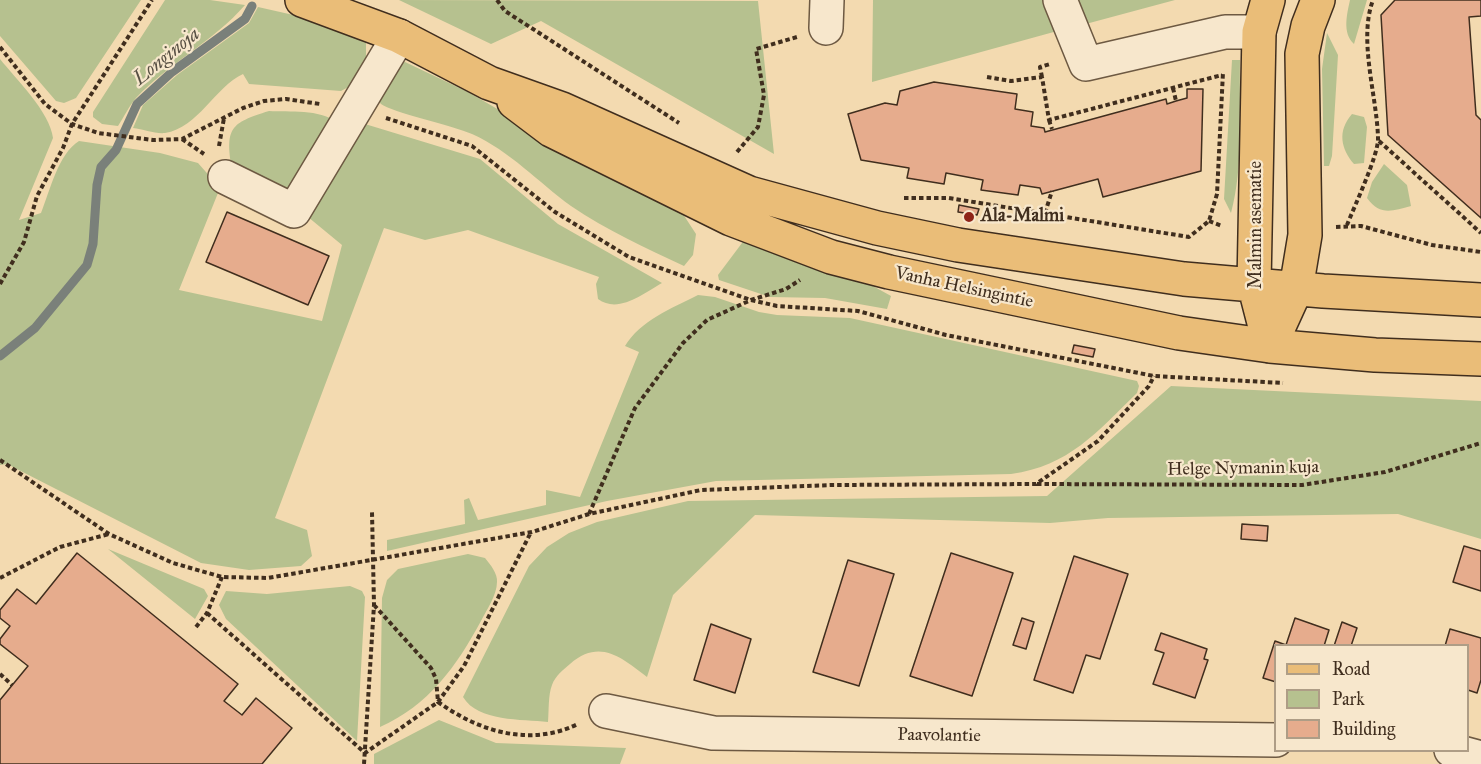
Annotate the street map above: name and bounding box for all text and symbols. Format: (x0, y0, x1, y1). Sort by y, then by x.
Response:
water label: Longinoja (129, 23, 205, 91)
street label: Malmin asematie (1246, 161, 1268, 289)
place label: Ala-Malmi (981, 206, 1064, 228)
marker: Ala-Malmi (962, 210, 976, 224)
street label: Vanha Helsingintie (893, 263, 1035, 313)
street label: Helge Nymanin kuja (1167, 457, 1319, 481)
legend (1274, 644, 1469, 752)
text: Road (1332, 658, 1370, 680)
text: Park (1332, 688, 1365, 710)
text: Building (1332, 718, 1395, 740)
street label: Paavolantie (897, 724, 981, 748)

